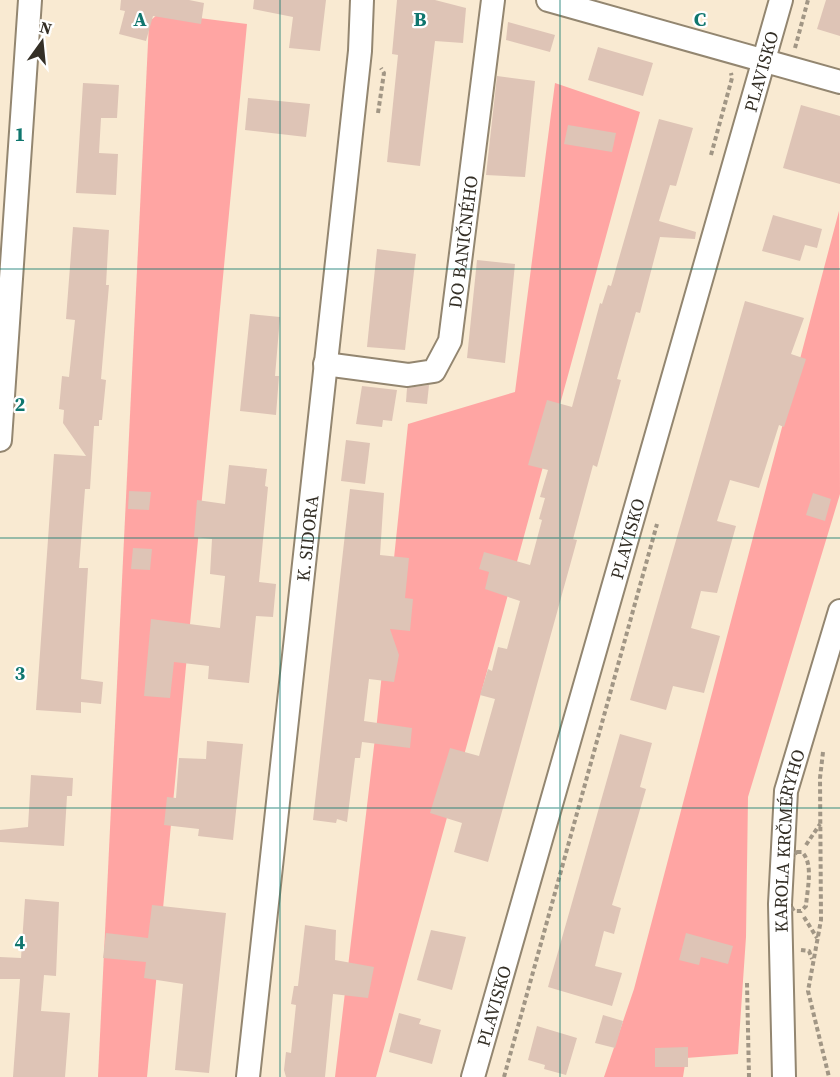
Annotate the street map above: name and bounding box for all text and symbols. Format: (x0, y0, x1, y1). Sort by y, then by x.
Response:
text: A (133, 5, 147, 33)
text: B (413, 5, 427, 33)
text: C (694, 5, 706, 33)
north arrow (12, 12, 72, 72)
text: N (37, 15, 55, 40)
street label: PLAVISKO (737, 28, 784, 115)
text: 1 (15, 120, 25, 148)
street label: DO BANIČNÉHO (442, 174, 483, 310)
text: 2 (15, 390, 26, 418)
street label: K. SIDORA (290, 494, 324, 583)
street label: PLAVISKO (604, 495, 650, 582)
text: 3 (15, 659, 26, 687)
street label: KAROLA KRČMÉRYHO (767, 746, 810, 933)
text: 4 (15, 928, 26, 956)
street label: PLAVISKO (470, 962, 517, 1049)

